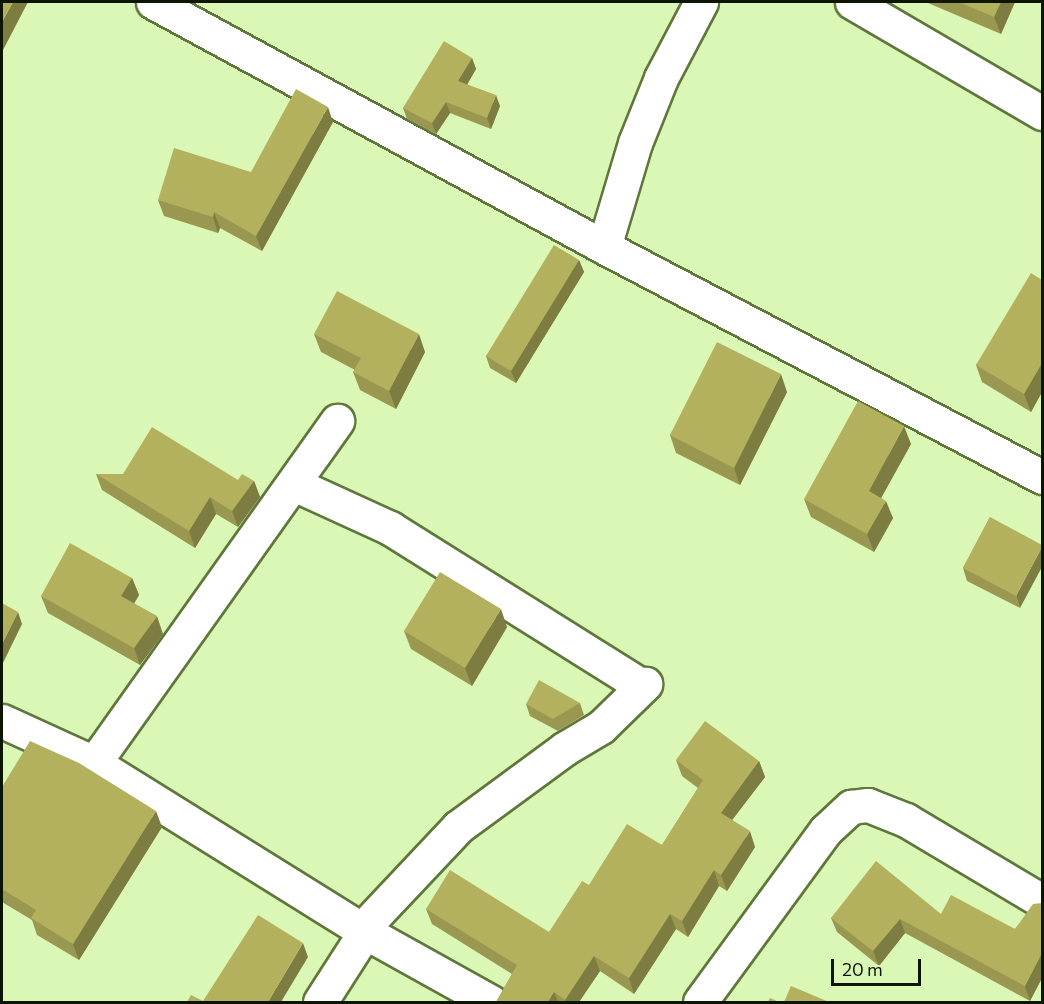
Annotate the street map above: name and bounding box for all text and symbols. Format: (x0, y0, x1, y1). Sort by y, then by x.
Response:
scale bar (834, 947, 924, 985)
text: 20 m (842, 958, 883, 980)

